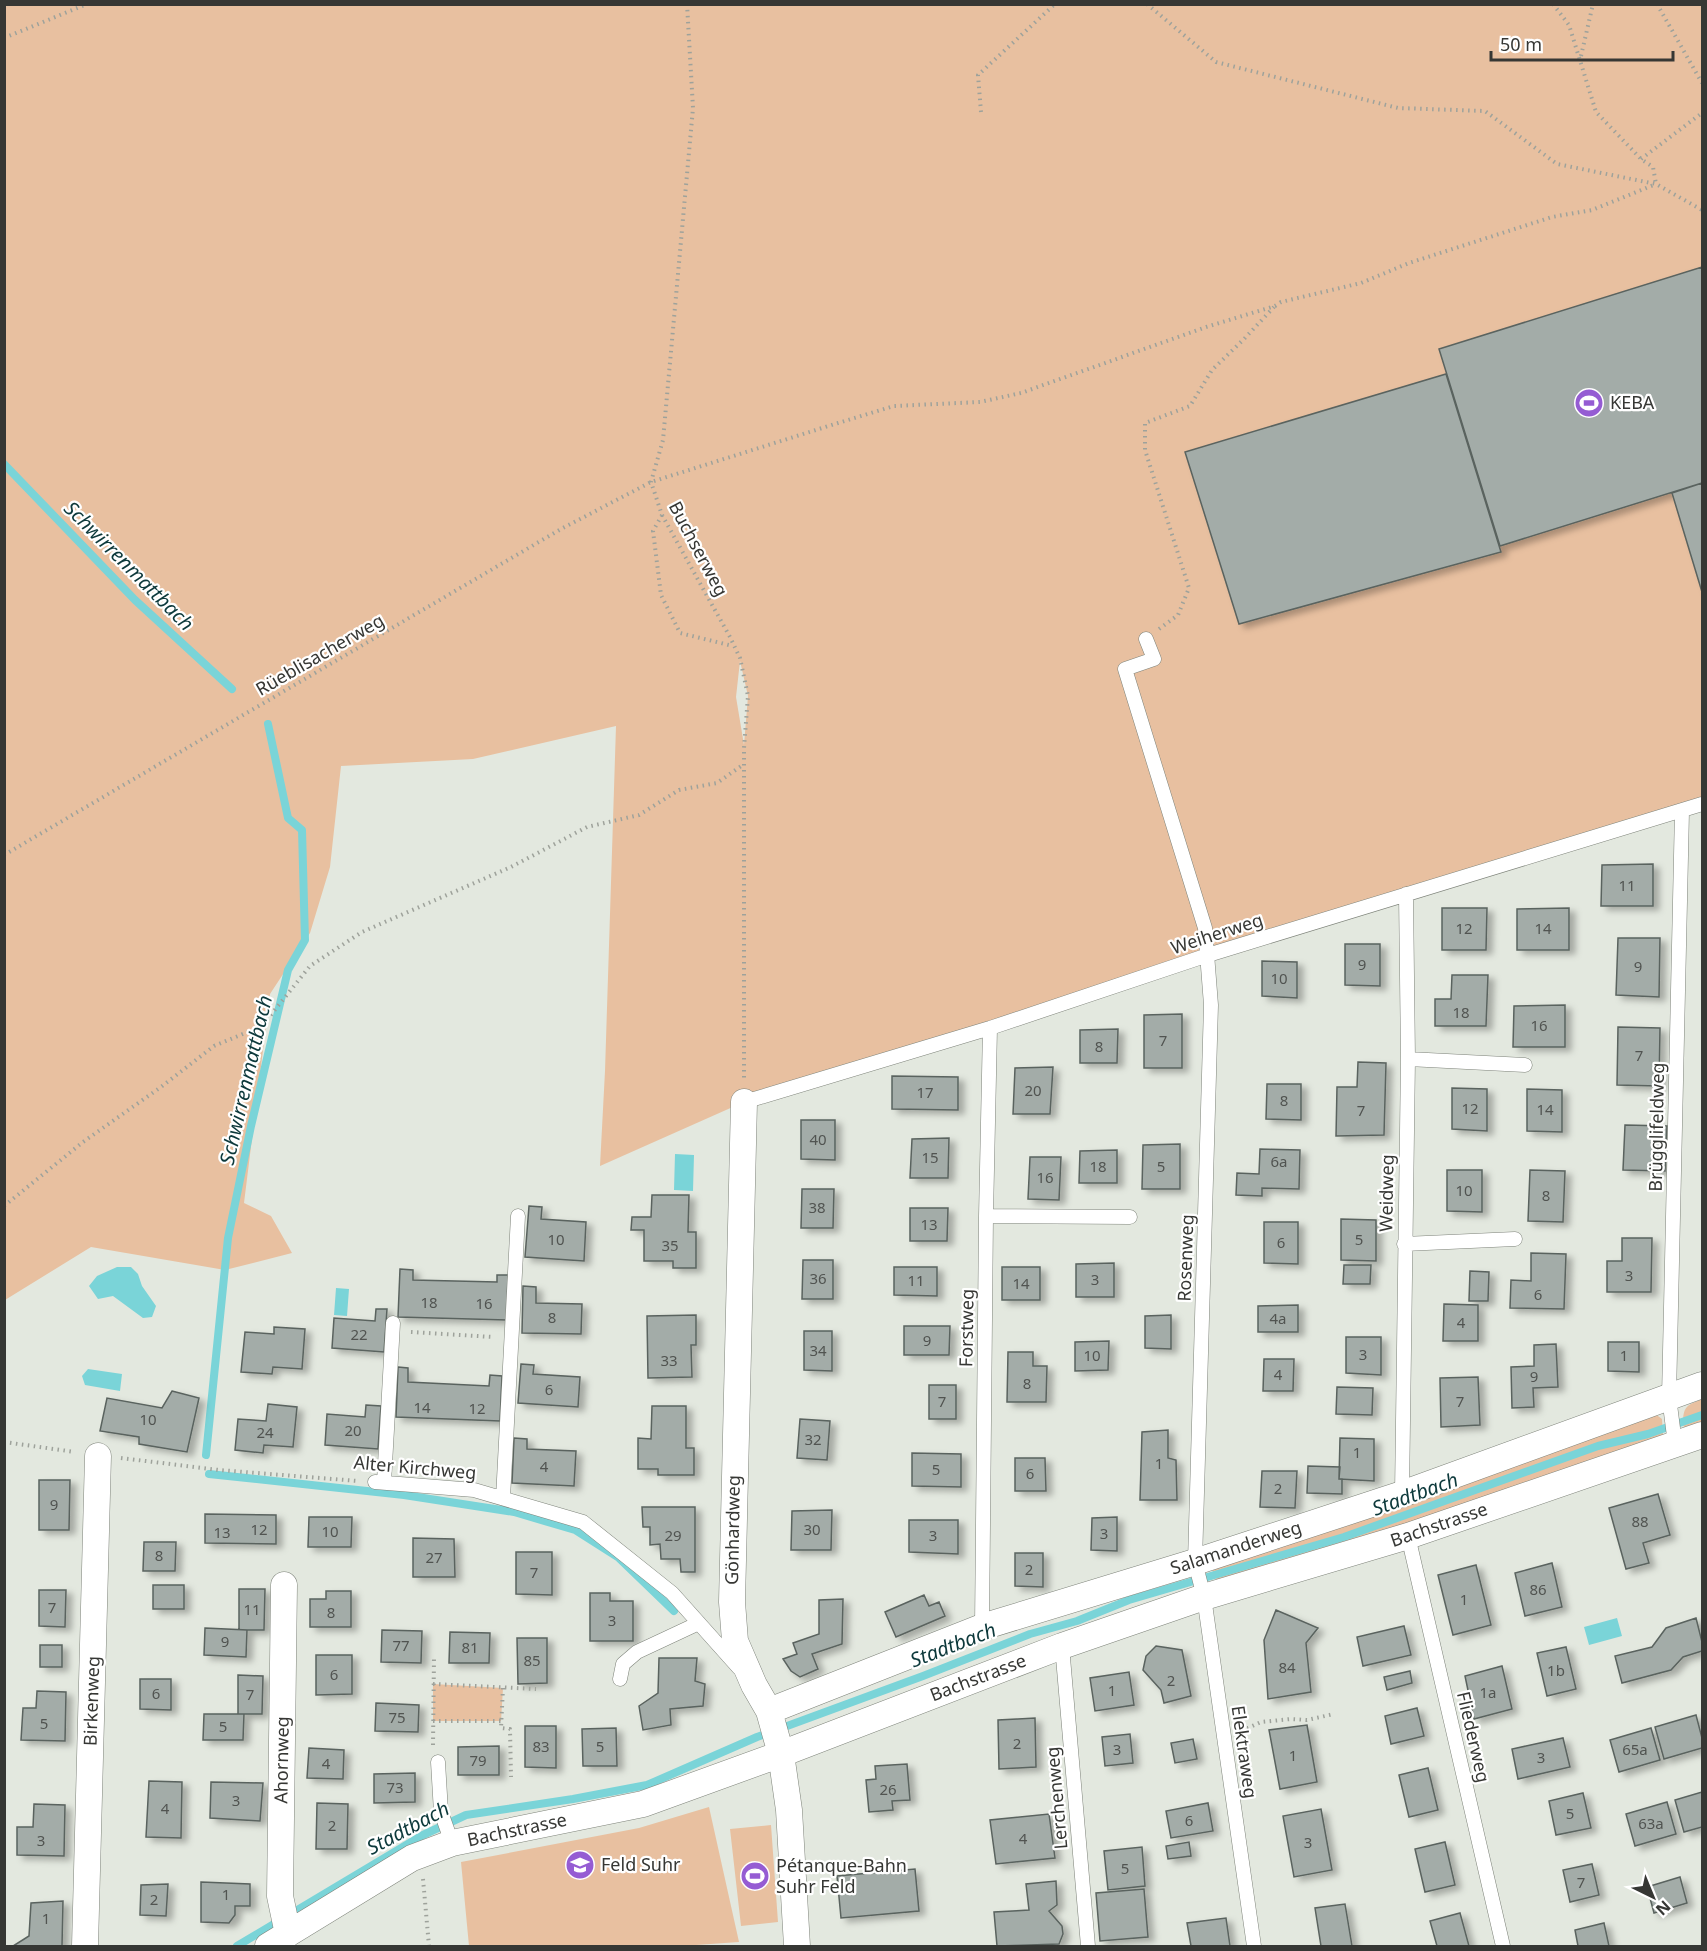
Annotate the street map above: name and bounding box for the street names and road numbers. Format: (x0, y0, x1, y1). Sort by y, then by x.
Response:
street label: Buchserweg (664, 497, 734, 600)
street label: Rüeblisacherweg (251, 608, 388, 701)
street label: Weiherweg (1168, 907, 1266, 959)
street label: Brügglifeldweg (1643, 1062, 1669, 1192)
street label: Weidweg (1373, 1154, 1399, 1232)
street label: Rosenweg (1171, 1214, 1199, 1302)
street label: Forstweg (953, 1289, 979, 1367)
street label: Alter Kirchweg (353, 1450, 477, 1484)
street label: Gönhardweg (719, 1475, 745, 1585)
street label: Bachstrasse (1387, 1496, 1490, 1552)
street label: Salamanderweg (1167, 1514, 1304, 1580)
street label: Bachstrasse (926, 1648, 1029, 1706)
street label: Birkenweg (77, 1656, 105, 1746)
street label: Fliederweg (1452, 1689, 1496, 1785)
street label: Elektraweg (1227, 1704, 1263, 1800)
street label: Ahornweg (268, 1716, 294, 1804)
street label: Lerchenweg (1040, 1746, 1072, 1850)
street label: Bachstrasse (465, 1807, 569, 1851)

